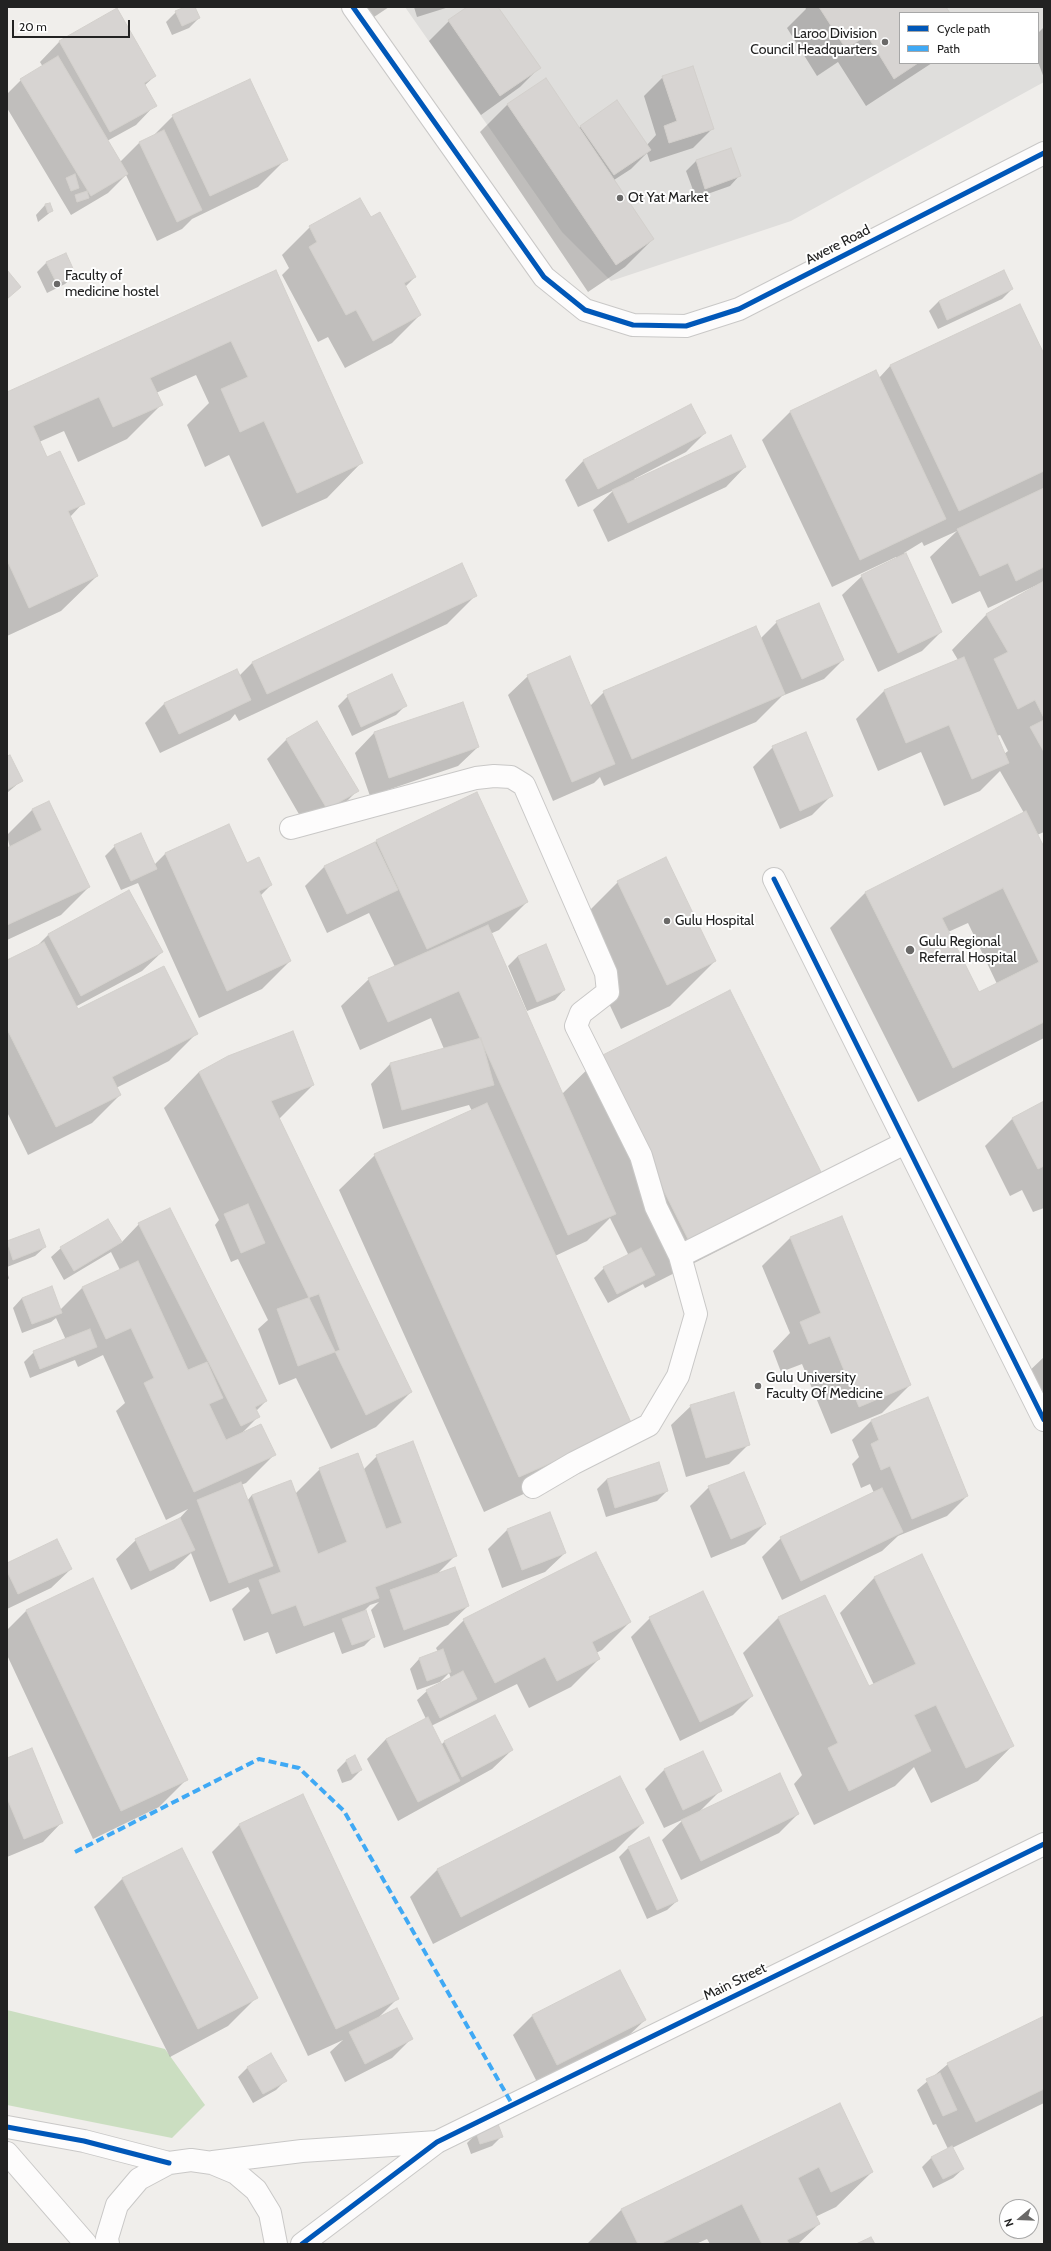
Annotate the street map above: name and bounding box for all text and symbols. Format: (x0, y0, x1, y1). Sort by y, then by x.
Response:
scale bar (14, 12, 132, 38)
legend (899, 12, 1039, 64)
text: 20 m (19, 19, 47, 34)
text: Cycle path (937, 21, 990, 36)
place label: Laroo Division Council Headquarters (750, 26, 877, 58)
marker: Laroo Division Council Headquarters (880, 37, 890, 47)
text: Path (937, 41, 960, 56)
place label: Ot Yat Market (628, 190, 708, 206)
marker: Ot Yat Market (615, 193, 625, 203)
street label: Awere Road (803, 222, 873, 268)
place label: Faculty of medicine hostel (65, 268, 159, 300)
marker: Faculty of medicine hostel (52, 279, 62, 289)
place label: Gulu Hospital (675, 913, 754, 929)
marker: Gulu Hospital (662, 916, 672, 926)
place label: Gulu Regional Referral Hospital (919, 934, 1017, 966)
marker: Gulu Regional Referral Hospital (904, 944, 916, 956)
place label: Gulu University Faculty Of Medicine (766, 1370, 883, 1402)
marker: Gulu University Faculty Of Medicine (753, 1381, 763, 1391)
street label: Main Street (701, 1960, 769, 2004)
north arrow (999, 2199, 1039, 2239)
text: N (1001, 2217, 1016, 2229)

